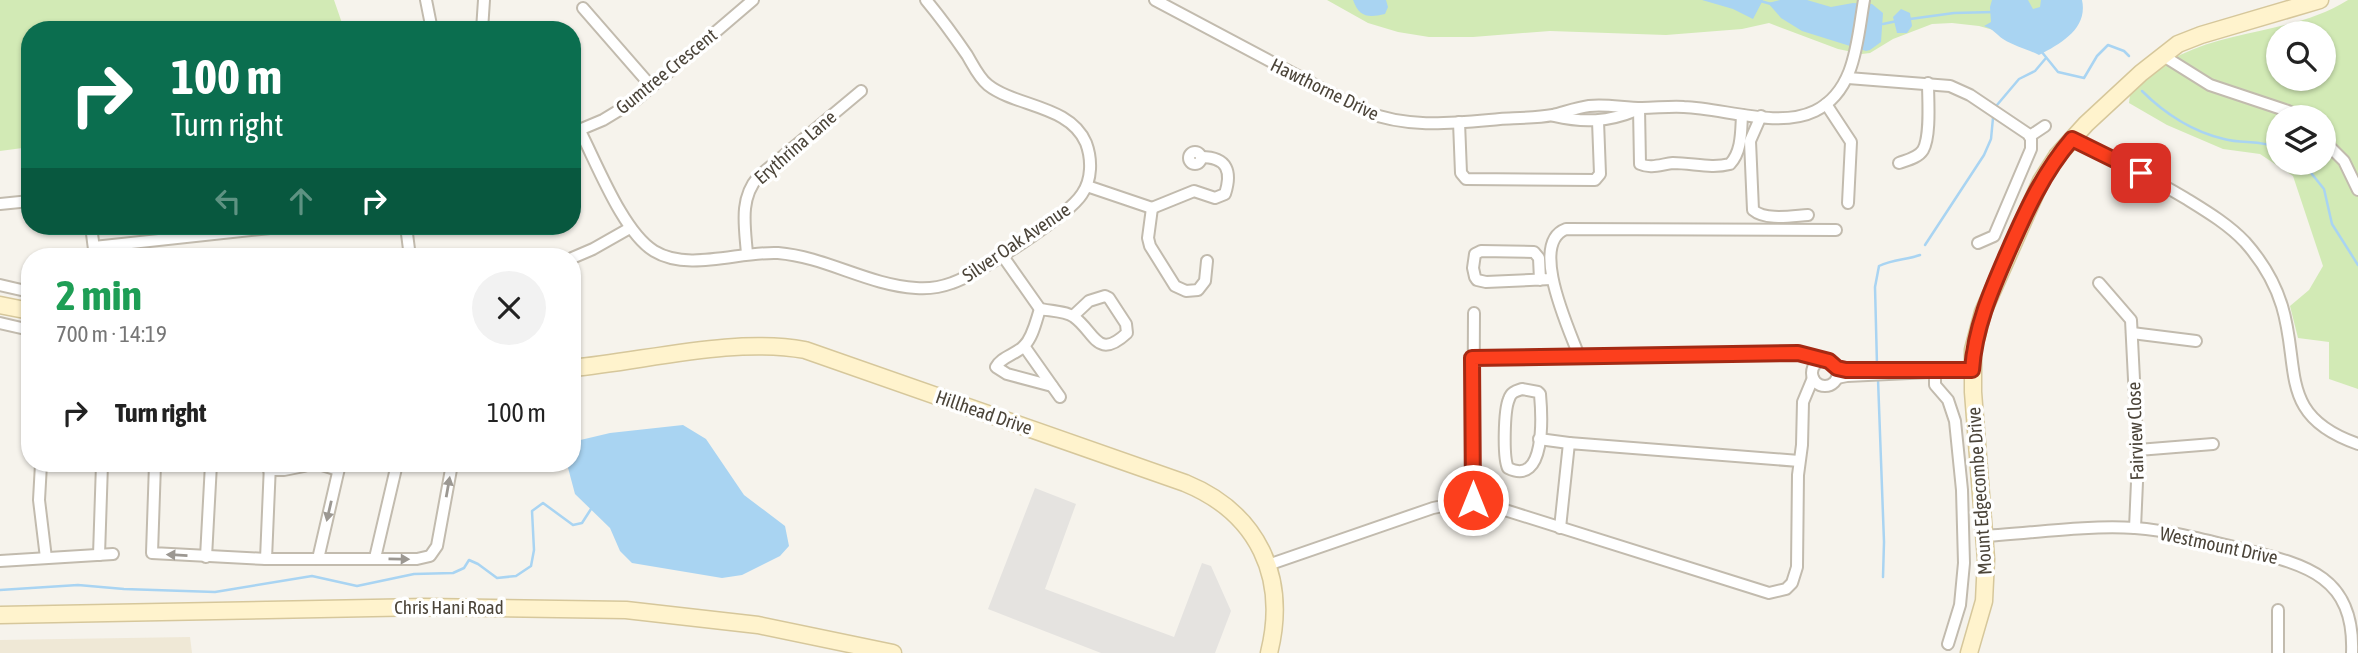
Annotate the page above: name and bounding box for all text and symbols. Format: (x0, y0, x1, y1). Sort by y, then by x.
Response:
map controls (2266, 21, 2336, 175)
button: search (2266, 21, 2336, 91)
street label: Gumtree Crescent (611, 24, 721, 118)
text: 100 m (171, 48, 282, 104)
icon: right (56, 49, 147, 140)
street label: Hawthorne Drive (1267, 53, 1383, 125)
button: layers (2266, 105, 2336, 175)
text: Turn right (171, 106, 284, 143)
street label: Erythrina Lane (750, 106, 840, 188)
pin (2111, 143, 2171, 203)
icon: arrive (2122, 154, 2160, 192)
icon: left (209, 182, 247, 220)
icon: ahead (282, 182, 320, 220)
icon: right (355, 182, 393, 220)
street label: Silver Oak Avenue (958, 198, 1074, 286)
text: 2 min (56, 271, 142, 319)
button: close (472, 271, 546, 345)
text: 700 m · 14:19 (56, 321, 167, 347)
street label: Fairview Close (2122, 381, 2148, 481)
street label: Hillhead Drive (933, 385, 1035, 439)
icon: right (56, 394, 94, 432)
text: Turn right (115, 398, 206, 428)
text: 100 m (487, 398, 546, 428)
street label: Mount Edgecombe Drive (1962, 406, 1996, 576)
position arrow (1436, 463, 1510, 537)
one-way arrow (442, 476, 453, 498)
one-way arrow (323, 500, 334, 522)
street label: Westmount Drive (2158, 522, 2280, 568)
one-way arrow (165, 549, 187, 560)
one-way arrow (388, 553, 410, 564)
street label: Chris Hani Road (394, 596, 504, 618)

